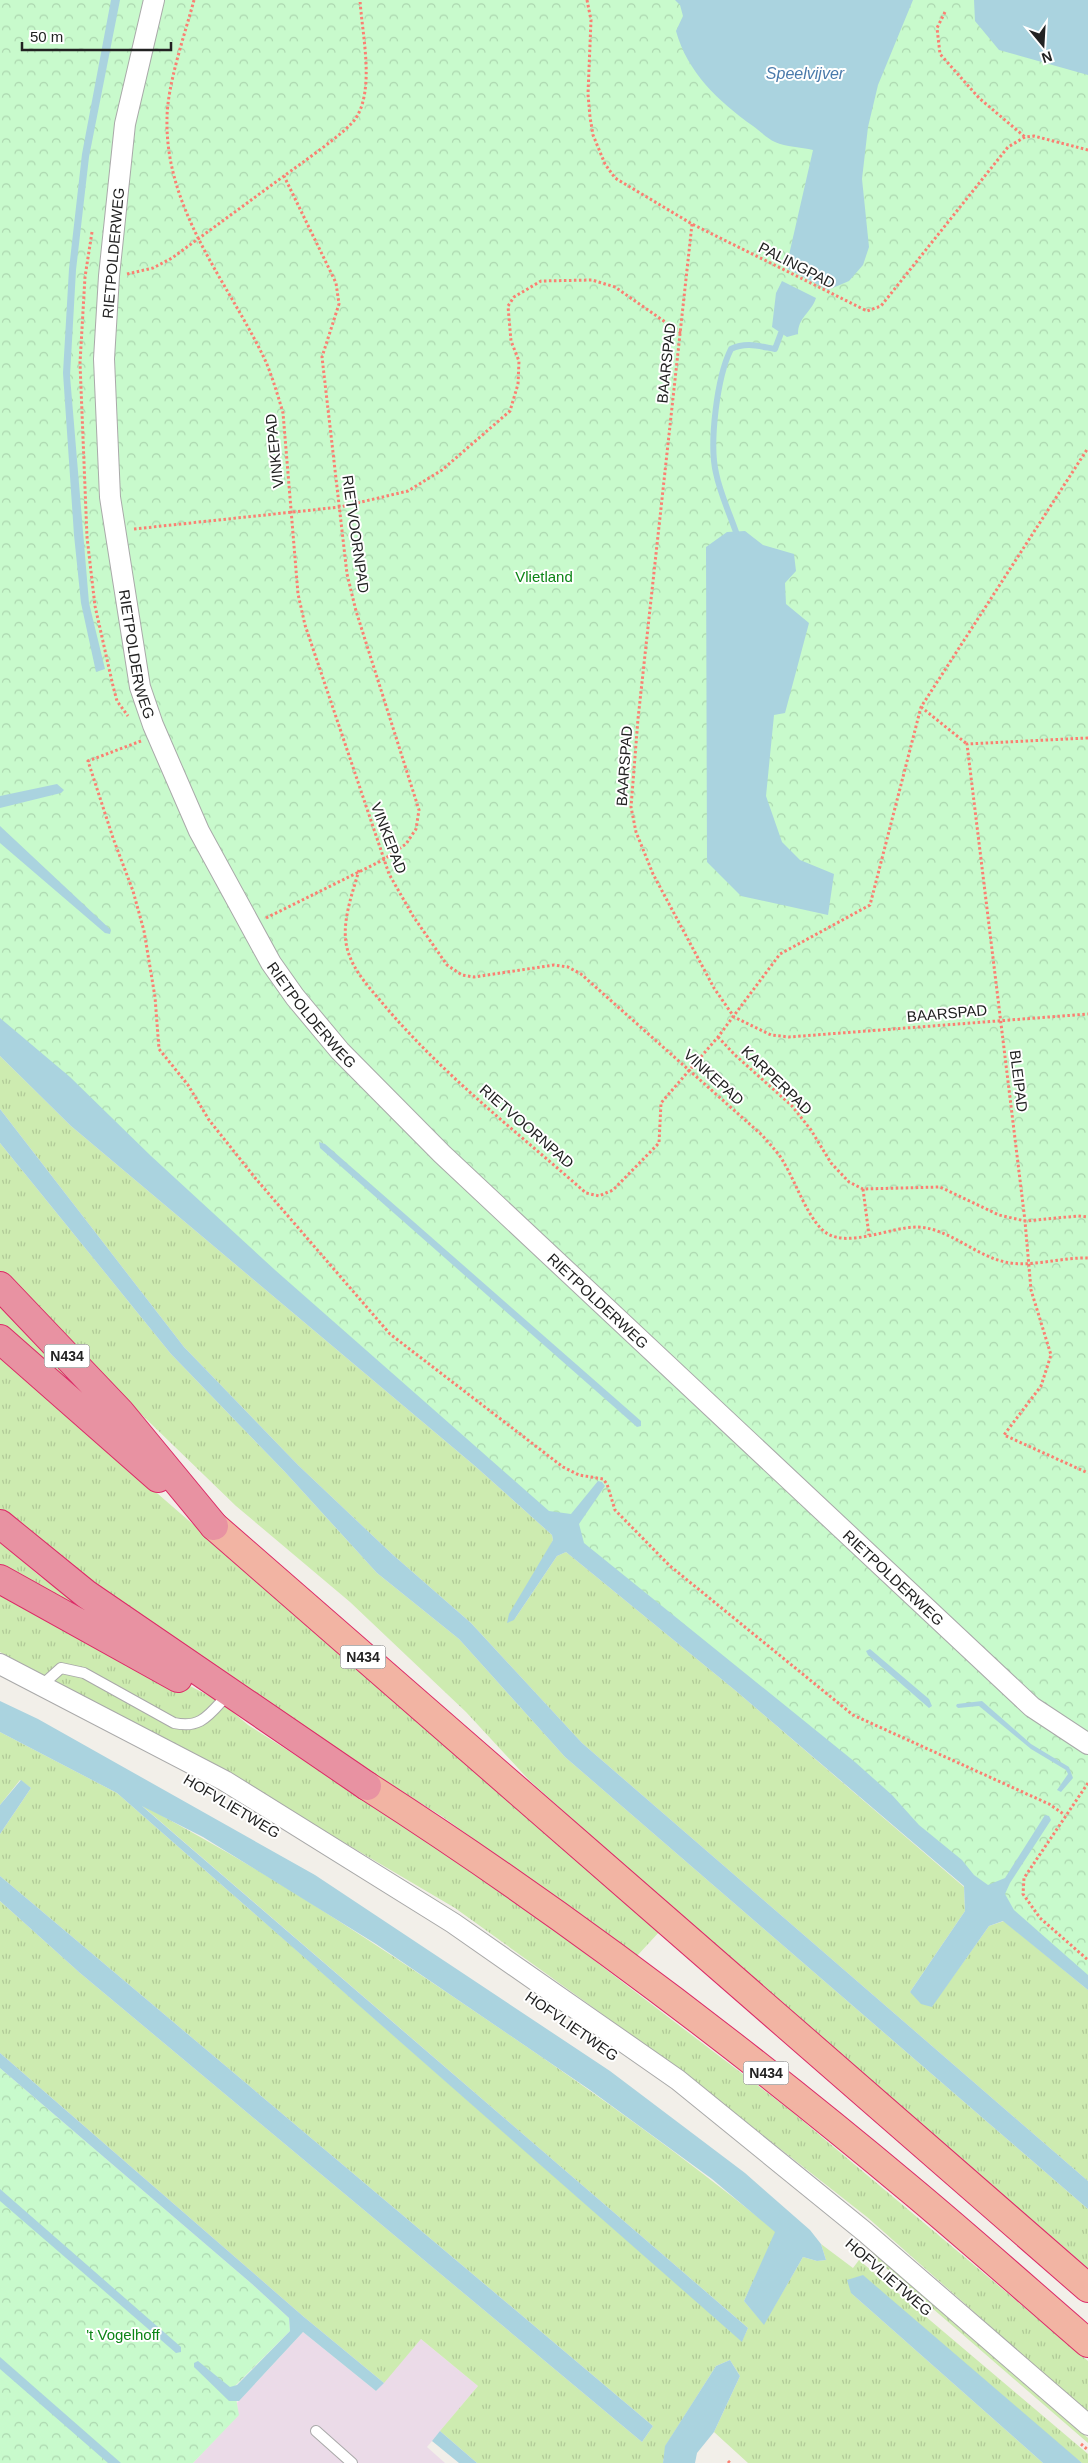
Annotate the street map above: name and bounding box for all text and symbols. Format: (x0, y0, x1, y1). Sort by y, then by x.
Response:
scale bar (22, 20, 171, 52)
north arrow (1018, 20, 1068, 70)
text: 50 m (30, 28, 63, 45)
text: N (1040, 48, 1054, 67)
water label: Speelvijver (766, 65, 845, 82)
street label: RIETPOLDERWEG (99, 187, 127, 319)
street label: PALINGPAD (756, 238, 838, 292)
street label: BAARSPAD (653, 322, 679, 404)
street label: VINKEPAD (262, 413, 286, 489)
street label: RIETVOORNPAD (339, 474, 373, 594)
park label: Vlietland (515, 568, 573, 585)
street label: RIETPOLDERWEG (116, 588, 159, 721)
street label: BAARSPAD (613, 725, 635, 807)
street label: VINKEPAD (368, 800, 410, 876)
street label: RIETPOLDERWEG (264, 958, 360, 1071)
street label: BAARSPAD (906, 1001, 988, 1025)
street label: KARPERPAD (738, 1042, 816, 1118)
street label: VINKEPAD (681, 1046, 748, 1108)
street label: BLEIPAD (1007, 1049, 1031, 1113)
street label: RIETVOORNPAD (477, 1081, 578, 1172)
street label: RIETPOLDERWEG (545, 1249, 652, 1352)
road number: N434 (44, 1344, 90, 1368)
street label: RIETPOLDERWEG (840, 1526, 948, 1629)
road number: N434 (340, 1645, 386, 1668)
street label: HOFVLIETWEG (181, 1771, 283, 1841)
street label: HOFVLIETWEG (522, 1988, 622, 2064)
road number: N434 (744, 2062, 788, 2084)
street label: HOFVLIETWEG (842, 2235, 936, 2319)
park label: 't Vogelhoff (86, 2326, 161, 2343)

